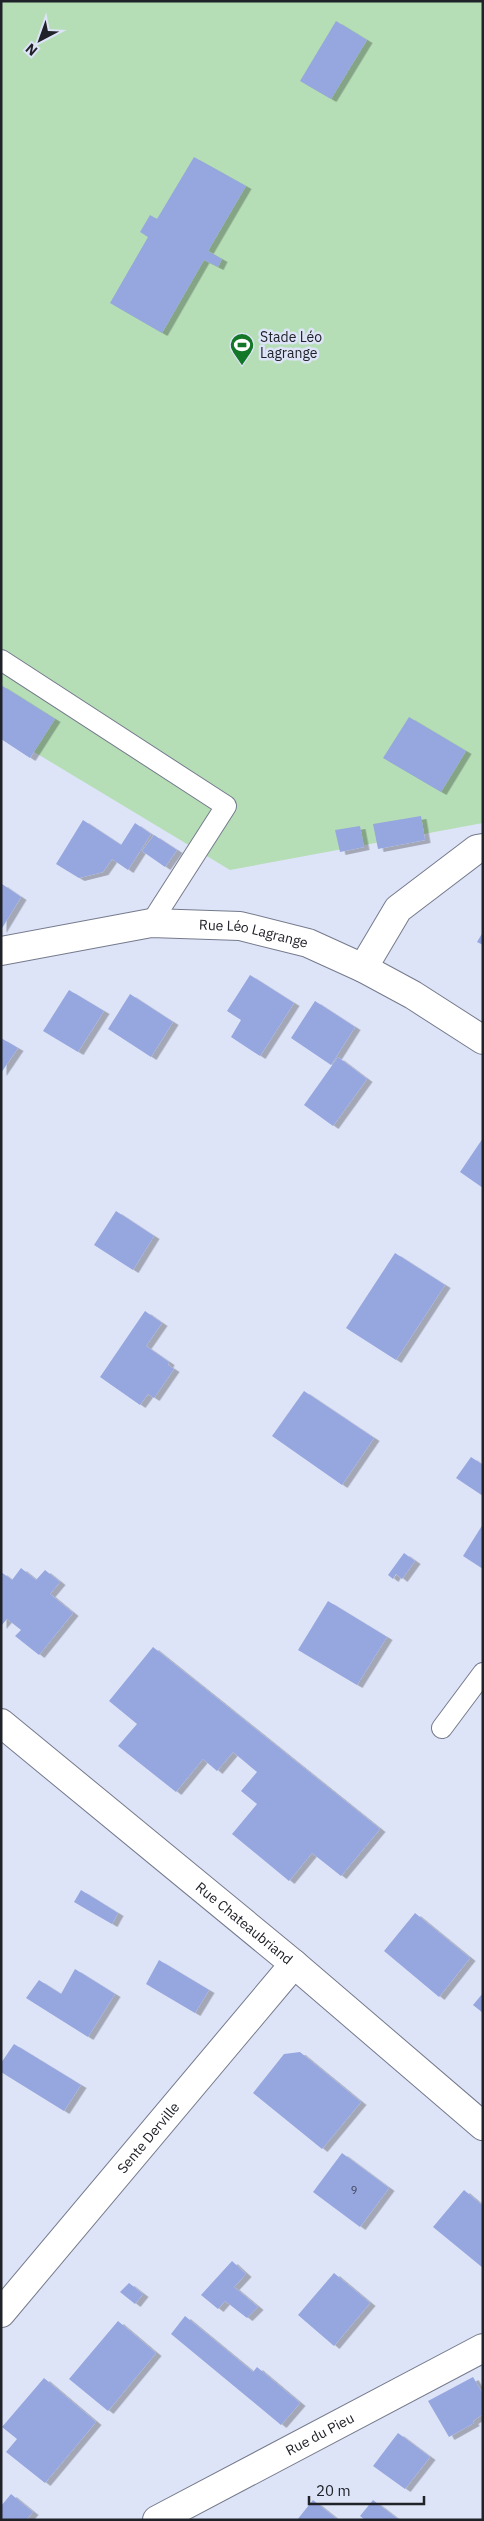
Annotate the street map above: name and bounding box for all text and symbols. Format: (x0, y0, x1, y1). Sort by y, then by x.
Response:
north arrow (15, 15, 65, 65)
text: N (22, 40, 41, 60)
place label: Stade Léo Lagrange (260, 328, 322, 362)
sports icon: Stade Léo Lagrange (229, 332, 255, 366)
street label: Rue Léo Lagrange (199, 916, 310, 952)
street label: Rue Chateaubriand (192, 1878, 296, 1968)
street label: Sente Derville (113, 2098, 184, 2177)
house number: 9 (351, 2183, 357, 2197)
street label: Rue du Pieu (282, 2409, 357, 2460)
scale bar (309, 2474, 424, 2506)
text: 20 m (316, 2481, 351, 2500)

